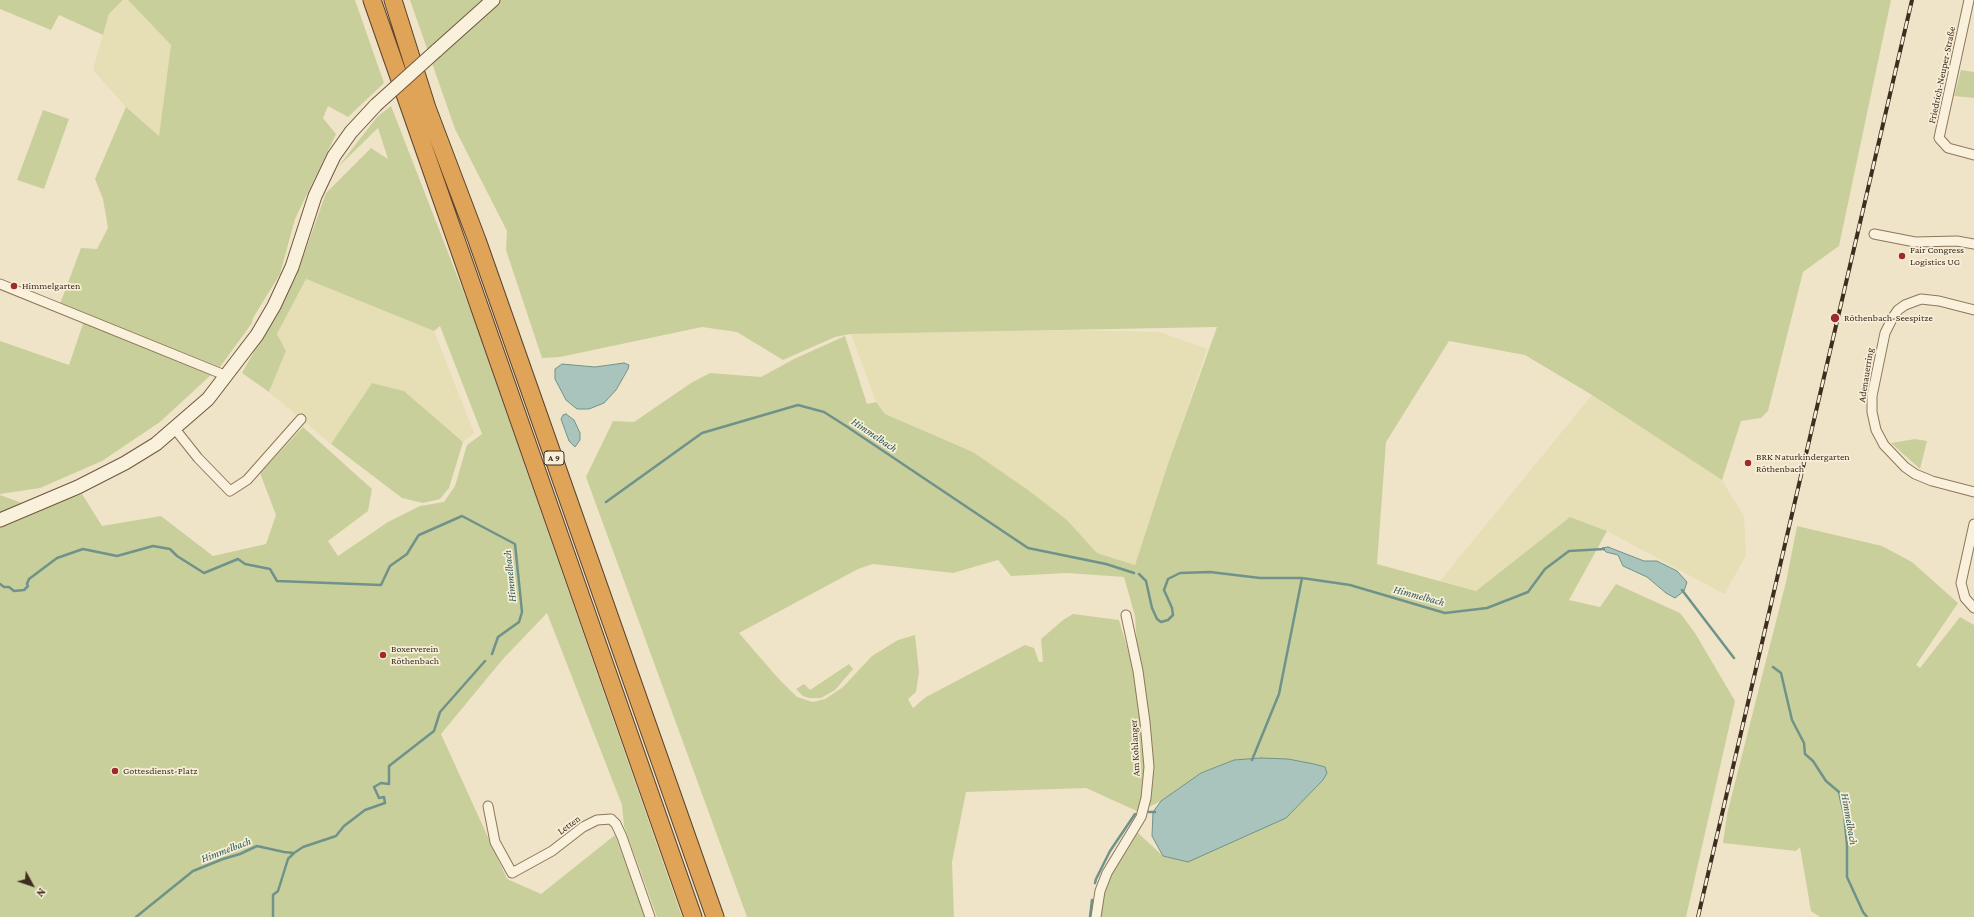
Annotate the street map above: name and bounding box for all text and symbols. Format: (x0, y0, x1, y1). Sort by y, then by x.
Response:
street label: Friedrich-Neuper-Straße (1926, 25, 1958, 125)
place label: Fair Congress Logistics UG (1910, 244, 1964, 268)
marker: Fair Congress Logistics UG (1897, 251, 1907, 261)
place label: Himmelgarten (22, 280, 80, 292)
marker: Himmelgarten (9, 281, 19, 291)
marker: Röthenbach-Seespitze (1829, 312, 1841, 324)
place label: Röthenbach-Seespitze (1844, 312, 1933, 324)
street label: Adenauerring (1856, 347, 1876, 403)
water label: Himmelbach (849, 415, 899, 455)
road number: A 9 (544, 451, 564, 465)
place label: BRK Naturkindergarten Röthenbach (1756, 451, 1850, 474)
marker: BRK Naturkindergarten Röthenbach (1743, 458, 1753, 468)
water label: Himmelbach (501, 549, 519, 603)
water label: Himmelbach (1392, 583, 1446, 609)
place label: Boxerverein Röthenbach (391, 643, 439, 666)
marker: Boxerverein Röthenbach (378, 650, 388, 660)
street label: Am Kohlanger (1128, 719, 1142, 777)
place label: Gottesdienst-Platz (123, 765, 197, 777)
marker: Gottesdienst-Platz (110, 766, 120, 776)
water label: Himmelbach (1838, 792, 1860, 846)
street label: Letten (555, 813, 583, 837)
water label: Himmelbach (199, 834, 253, 866)
north arrow (12, 865, 52, 905)
text: N (34, 886, 48, 899)

